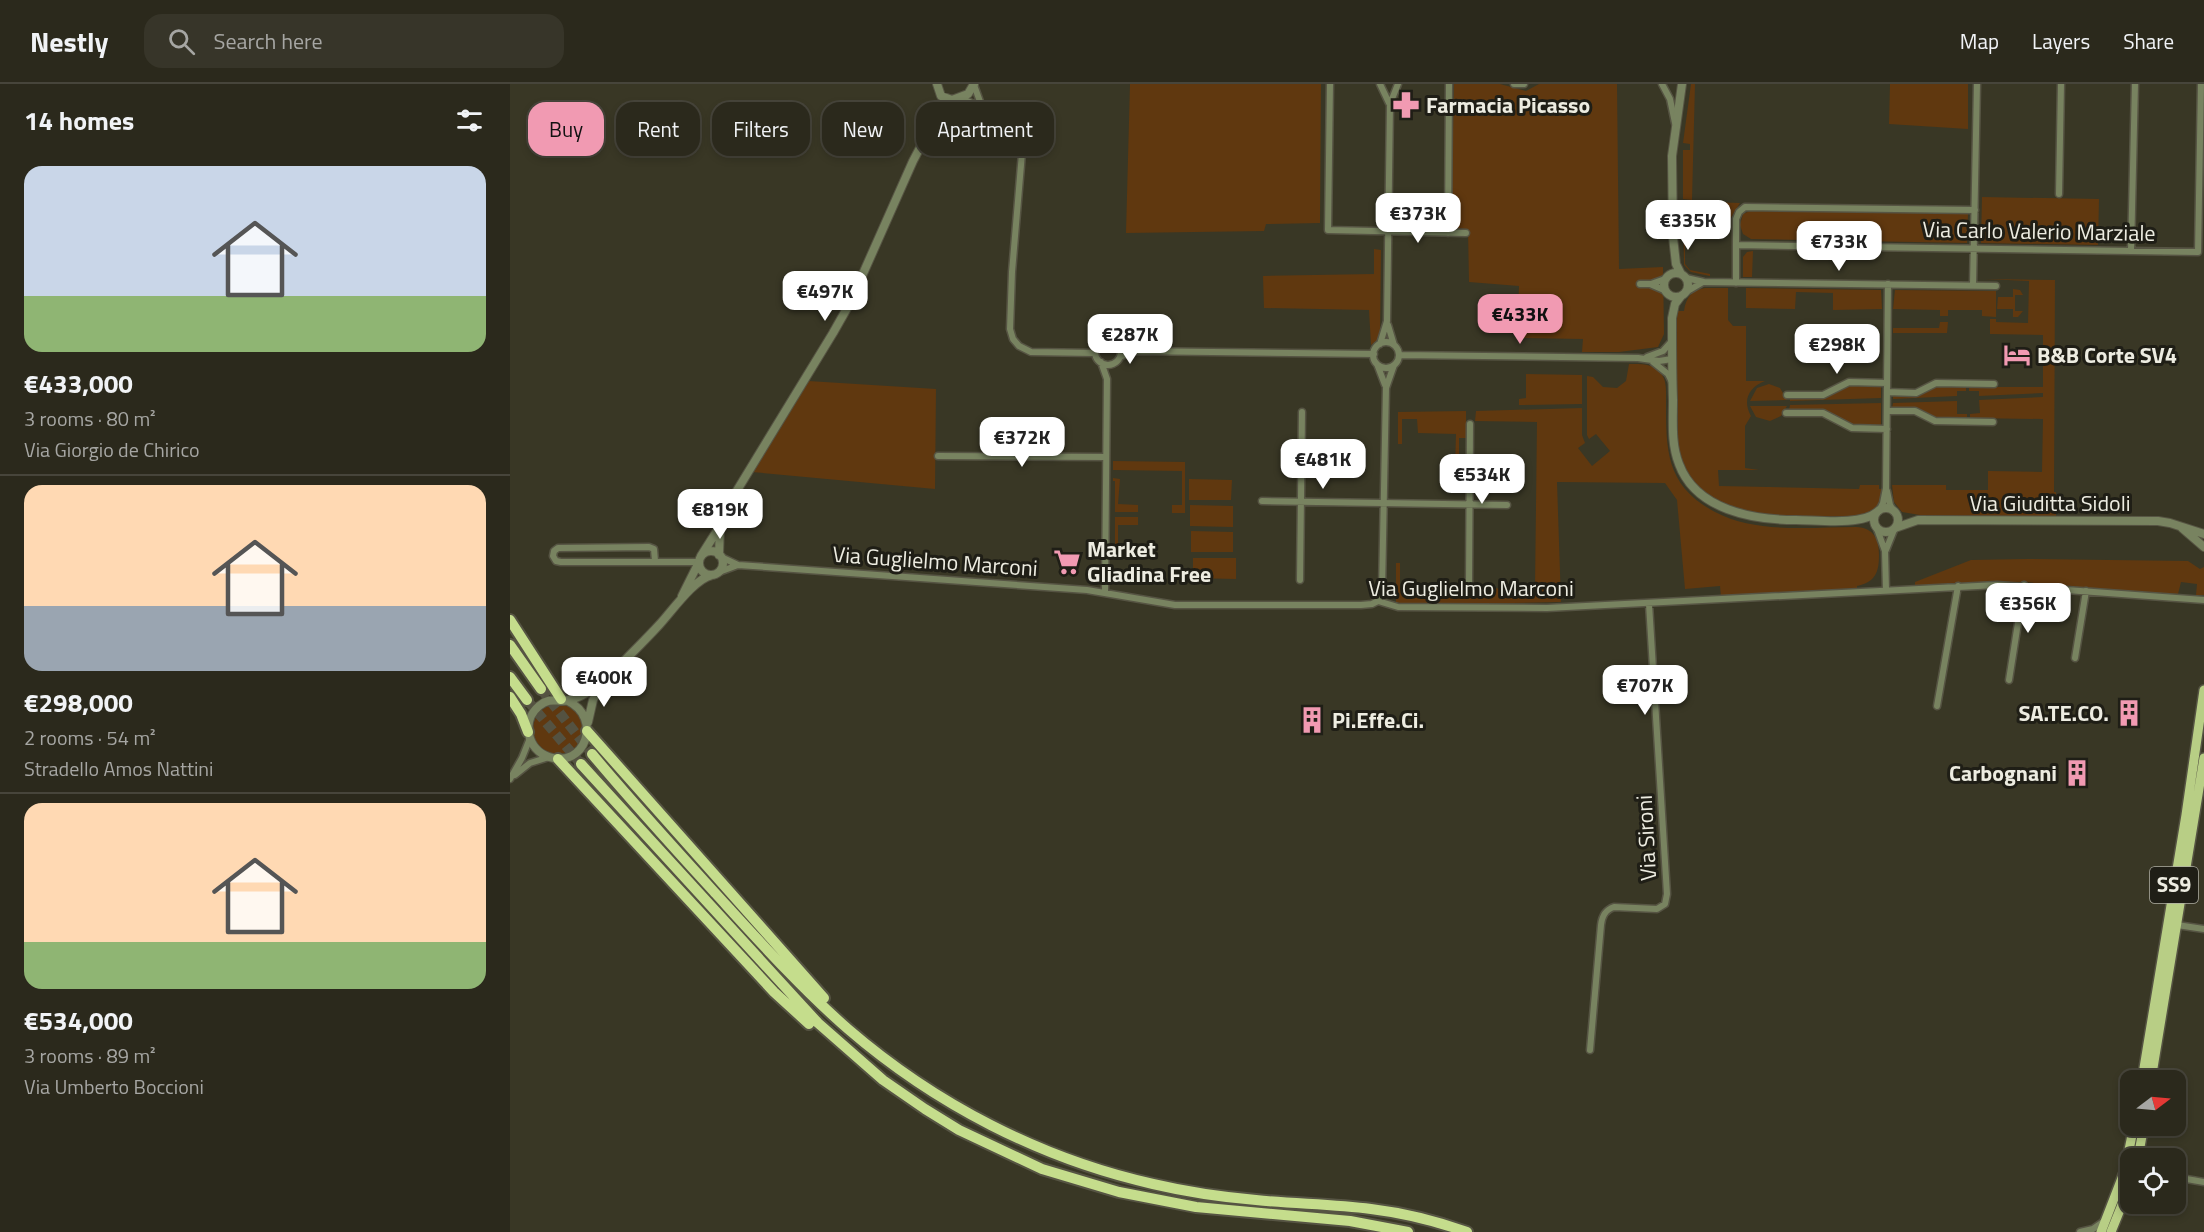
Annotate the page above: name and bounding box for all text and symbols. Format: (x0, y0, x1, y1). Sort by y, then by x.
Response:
search box (144, 14, 564, 68)
text: Nestly (30, 20, 108, 63)
text: Search here (213, 24, 323, 58)
icon: search (165, 25, 198, 58)
text: Map (1960, 25, 1999, 57)
text: Layers (2032, 25, 2090, 57)
text: Share (2123, 25, 2174, 57)
place label: Farmacia Picasso (1426, 88, 1590, 122)
pharmacy icon: Farmacia Picasso (1391, 90, 1421, 120)
text: 14 homes (24, 101, 134, 140)
chip: Buy (528, 102, 604, 156)
chip: Rent (616, 102, 700, 156)
chip: Filters (712, 102, 810, 156)
chip: New (822, 102, 904, 156)
chip: Apartment (916, 102, 1054, 156)
icon: filters (453, 104, 486, 137)
pin: €373K (1376, 193, 1460, 244)
text: €373K (1390, 197, 1446, 228)
pin: €335K (1646, 200, 1730, 251)
text: €335K (1660, 204, 1716, 235)
icon: home (201, 205, 309, 313)
street label: Via Carlo Valerio Marziale (1922, 212, 2156, 250)
pin: €733K (1797, 221, 1881, 272)
text: €733K (1811, 225, 1867, 256)
pin: €497K (783, 271, 867, 322)
text: €497K (797, 275, 853, 306)
pin: €433K (1478, 294, 1562, 345)
text: €433K (1492, 298, 1548, 329)
pin: €287K (1088, 314, 1172, 365)
text: €287K (1102, 318, 1158, 349)
pin: €298K (1795, 324, 1879, 375)
text: €298K (1809, 328, 1865, 359)
place label: B&B Corte SV4 (2037, 338, 2177, 372)
hotel icon: B&B Corte SV4 (2002, 340, 2032, 370)
text: €433,000 (24, 364, 133, 403)
text: 3 rooms · 80 m² (24, 403, 156, 434)
pin: €372K (980, 417, 1064, 468)
text: €372K (994, 421, 1050, 452)
text: Via Giorgio de Chirico (24, 434, 200, 465)
pin: €481K (1281, 439, 1365, 490)
text: €481K (1295, 443, 1351, 474)
pin: €534K (1440, 454, 1524, 505)
text: €534K (1454, 458, 1510, 489)
street label: Via Giuditta Sidoli (1969, 486, 2131, 520)
pin: €819K (678, 489, 762, 540)
text: €819K (692, 493, 748, 524)
icon: home (201, 524, 309, 632)
place label: Market Gliadina Free (1087, 532, 1211, 591)
street label: Via Guglielmo Marconi (831, 537, 1039, 585)
supermarket icon: Market Gliadina Free (1052, 547, 1082, 577)
street label: Via Guglielmo Marconi (1368, 571, 1574, 605)
pin: €356K (1986, 583, 2070, 634)
text: €356K (2000, 587, 2056, 618)
pin: €400K (562, 657, 646, 708)
text: €400K (576, 661, 632, 692)
pin: €707K (1603, 665, 1687, 716)
text: €707K (1617, 669, 1673, 700)
text: €298,000 (24, 683, 133, 722)
place label: SA.TE.CO. (2018, 696, 2109, 730)
building icon: SA.TE.CO. (2114, 698, 2144, 728)
place label: Pi.Effe.Ci. (1332, 703, 1424, 737)
building icon: Pi.Effe.Ci. (1297, 705, 1327, 735)
text: 2 rooms · 54 m² (24, 722, 156, 753)
text: Stradello Amos Nattini (24, 753, 213, 784)
place label: Carbognani (1949, 756, 2057, 790)
building icon: Carbognani (2062, 758, 2092, 788)
street label: Via Sironi (1627, 794, 1665, 882)
icon: home (201, 842, 309, 950)
road number: SS9 (2150, 867, 2198, 903)
text: €534,000 (24, 1001, 133, 1040)
text: 3 rooms · 89 m² (24, 1040, 156, 1071)
north arrow (2120, 1070, 2186, 1136)
map controls (2120, 1070, 2186, 1214)
text: Via Umberto Boccioni (24, 1071, 204, 1102)
button: locate (2120, 1148, 2186, 1214)

